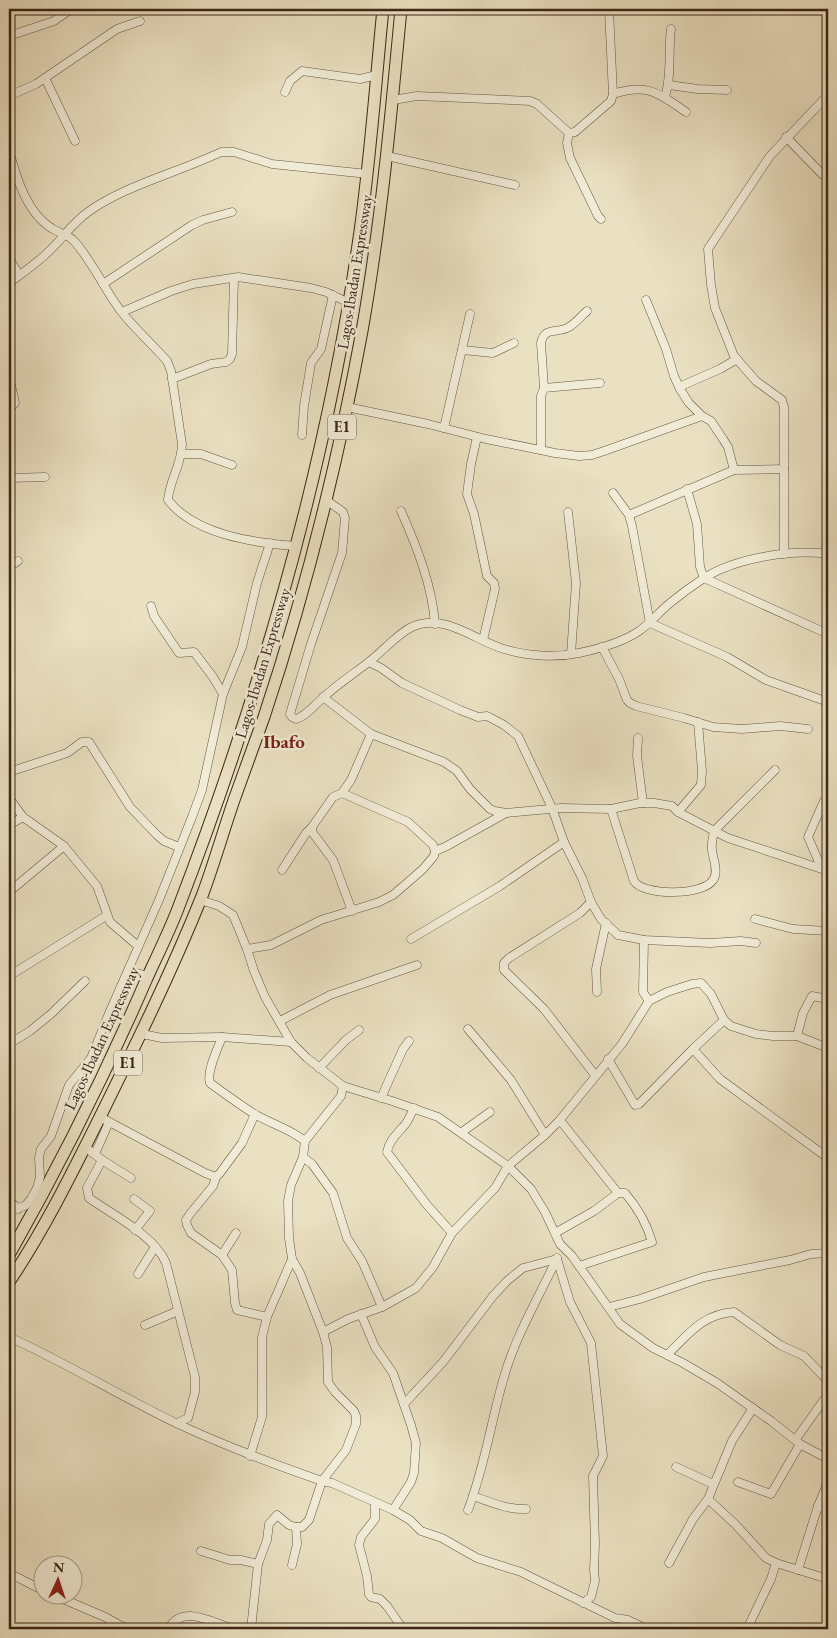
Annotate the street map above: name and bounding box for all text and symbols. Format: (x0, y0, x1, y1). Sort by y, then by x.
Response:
street label: Lagos-Ibadan Expressway (332, 192, 377, 351)
road number: E1 (328, 414, 356, 440)
street label: Lagos-Ibadan Expressway (230, 584, 296, 741)
district label: Ibafo (263, 729, 305, 754)
street label: Lagos-Ibadan Expressway (59, 962, 144, 1113)
road number: E1 (114, 1050, 142, 1076)
north arrow (32, 1556, 82, 1606)
text: N (53, 1558, 65, 1576)

